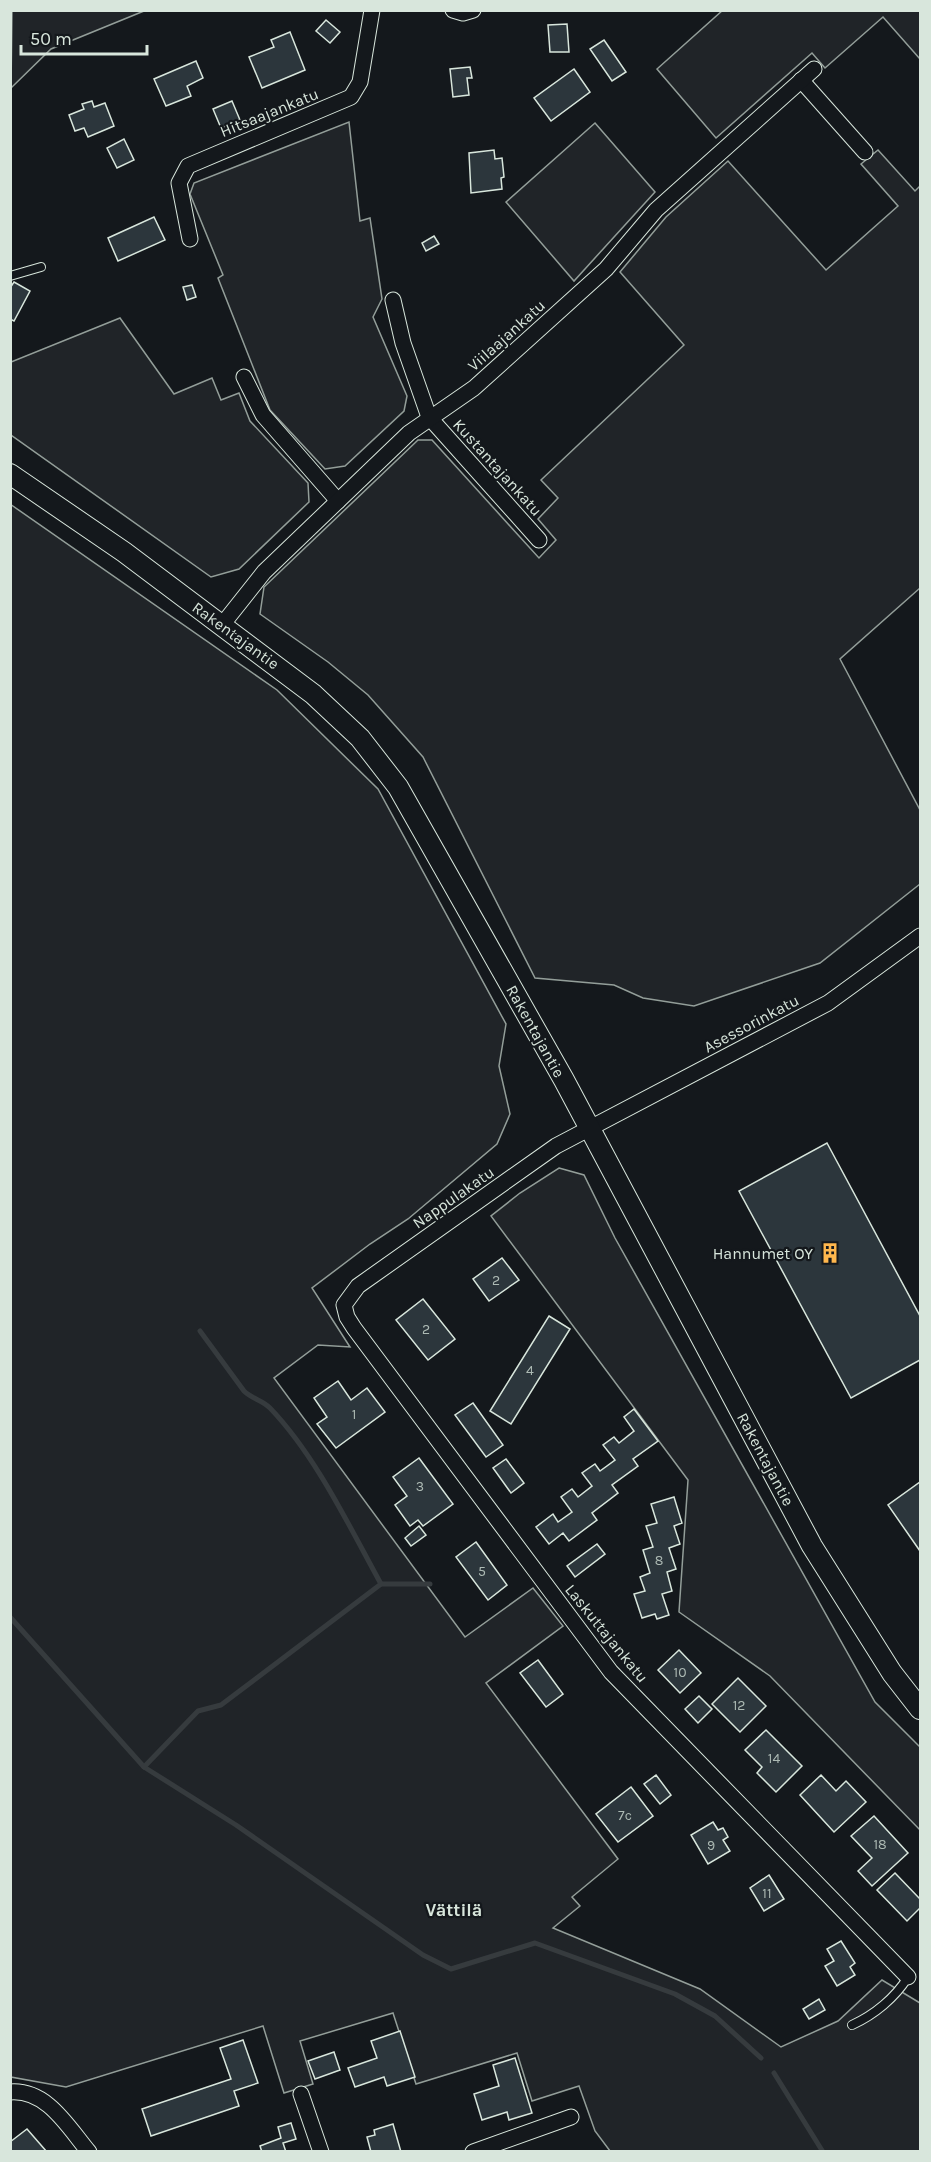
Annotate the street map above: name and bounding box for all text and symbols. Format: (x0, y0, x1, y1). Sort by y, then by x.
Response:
scale bar (21, 18, 147, 56)
text: 50 m (30, 28, 72, 50)
street label: Hitsaajankatu (217, 84, 321, 141)
street label: Viilaajankatu (464, 296, 549, 375)
street label: Kustantajankatu (449, 415, 546, 520)
street label: Rakentajantie (189, 598, 283, 673)
street label: Rakentajantie (502, 982, 569, 1081)
street label: Asessorinkatu (700, 990, 802, 1057)
street label: Nappulakatu (409, 1162, 498, 1232)
building icon: Hannumet OY (818, 1241, 842, 1265)
place label: Hannumet OY (713, 1244, 813, 1263)
house number: 2 (492, 1272, 500, 1289)
house number: 2 (422, 1321, 430, 1338)
house number: 4 (526, 1362, 534, 1379)
house number: 1 (352, 1406, 356, 1423)
street label: Rakentajantie (733, 1409, 798, 1509)
house number: 3 (416, 1478, 424, 1495)
house number: 8 (655, 1552, 663, 1569)
house number: 5 (478, 1563, 486, 1580)
street label: Laskuttajankatu (561, 1580, 652, 1686)
house number: 10 (674, 1664, 686, 1681)
house number: 12 (733, 1697, 745, 1714)
house number: 14 (768, 1750, 780, 1767)
house number: 7c (618, 1807, 632, 1824)
house number: 18 (873, 1836, 887, 1853)
house number: 9 (707, 1837, 715, 1854)
house number: 11 (762, 1885, 772, 1902)
district label: Vättilä (426, 1899, 482, 1921)

